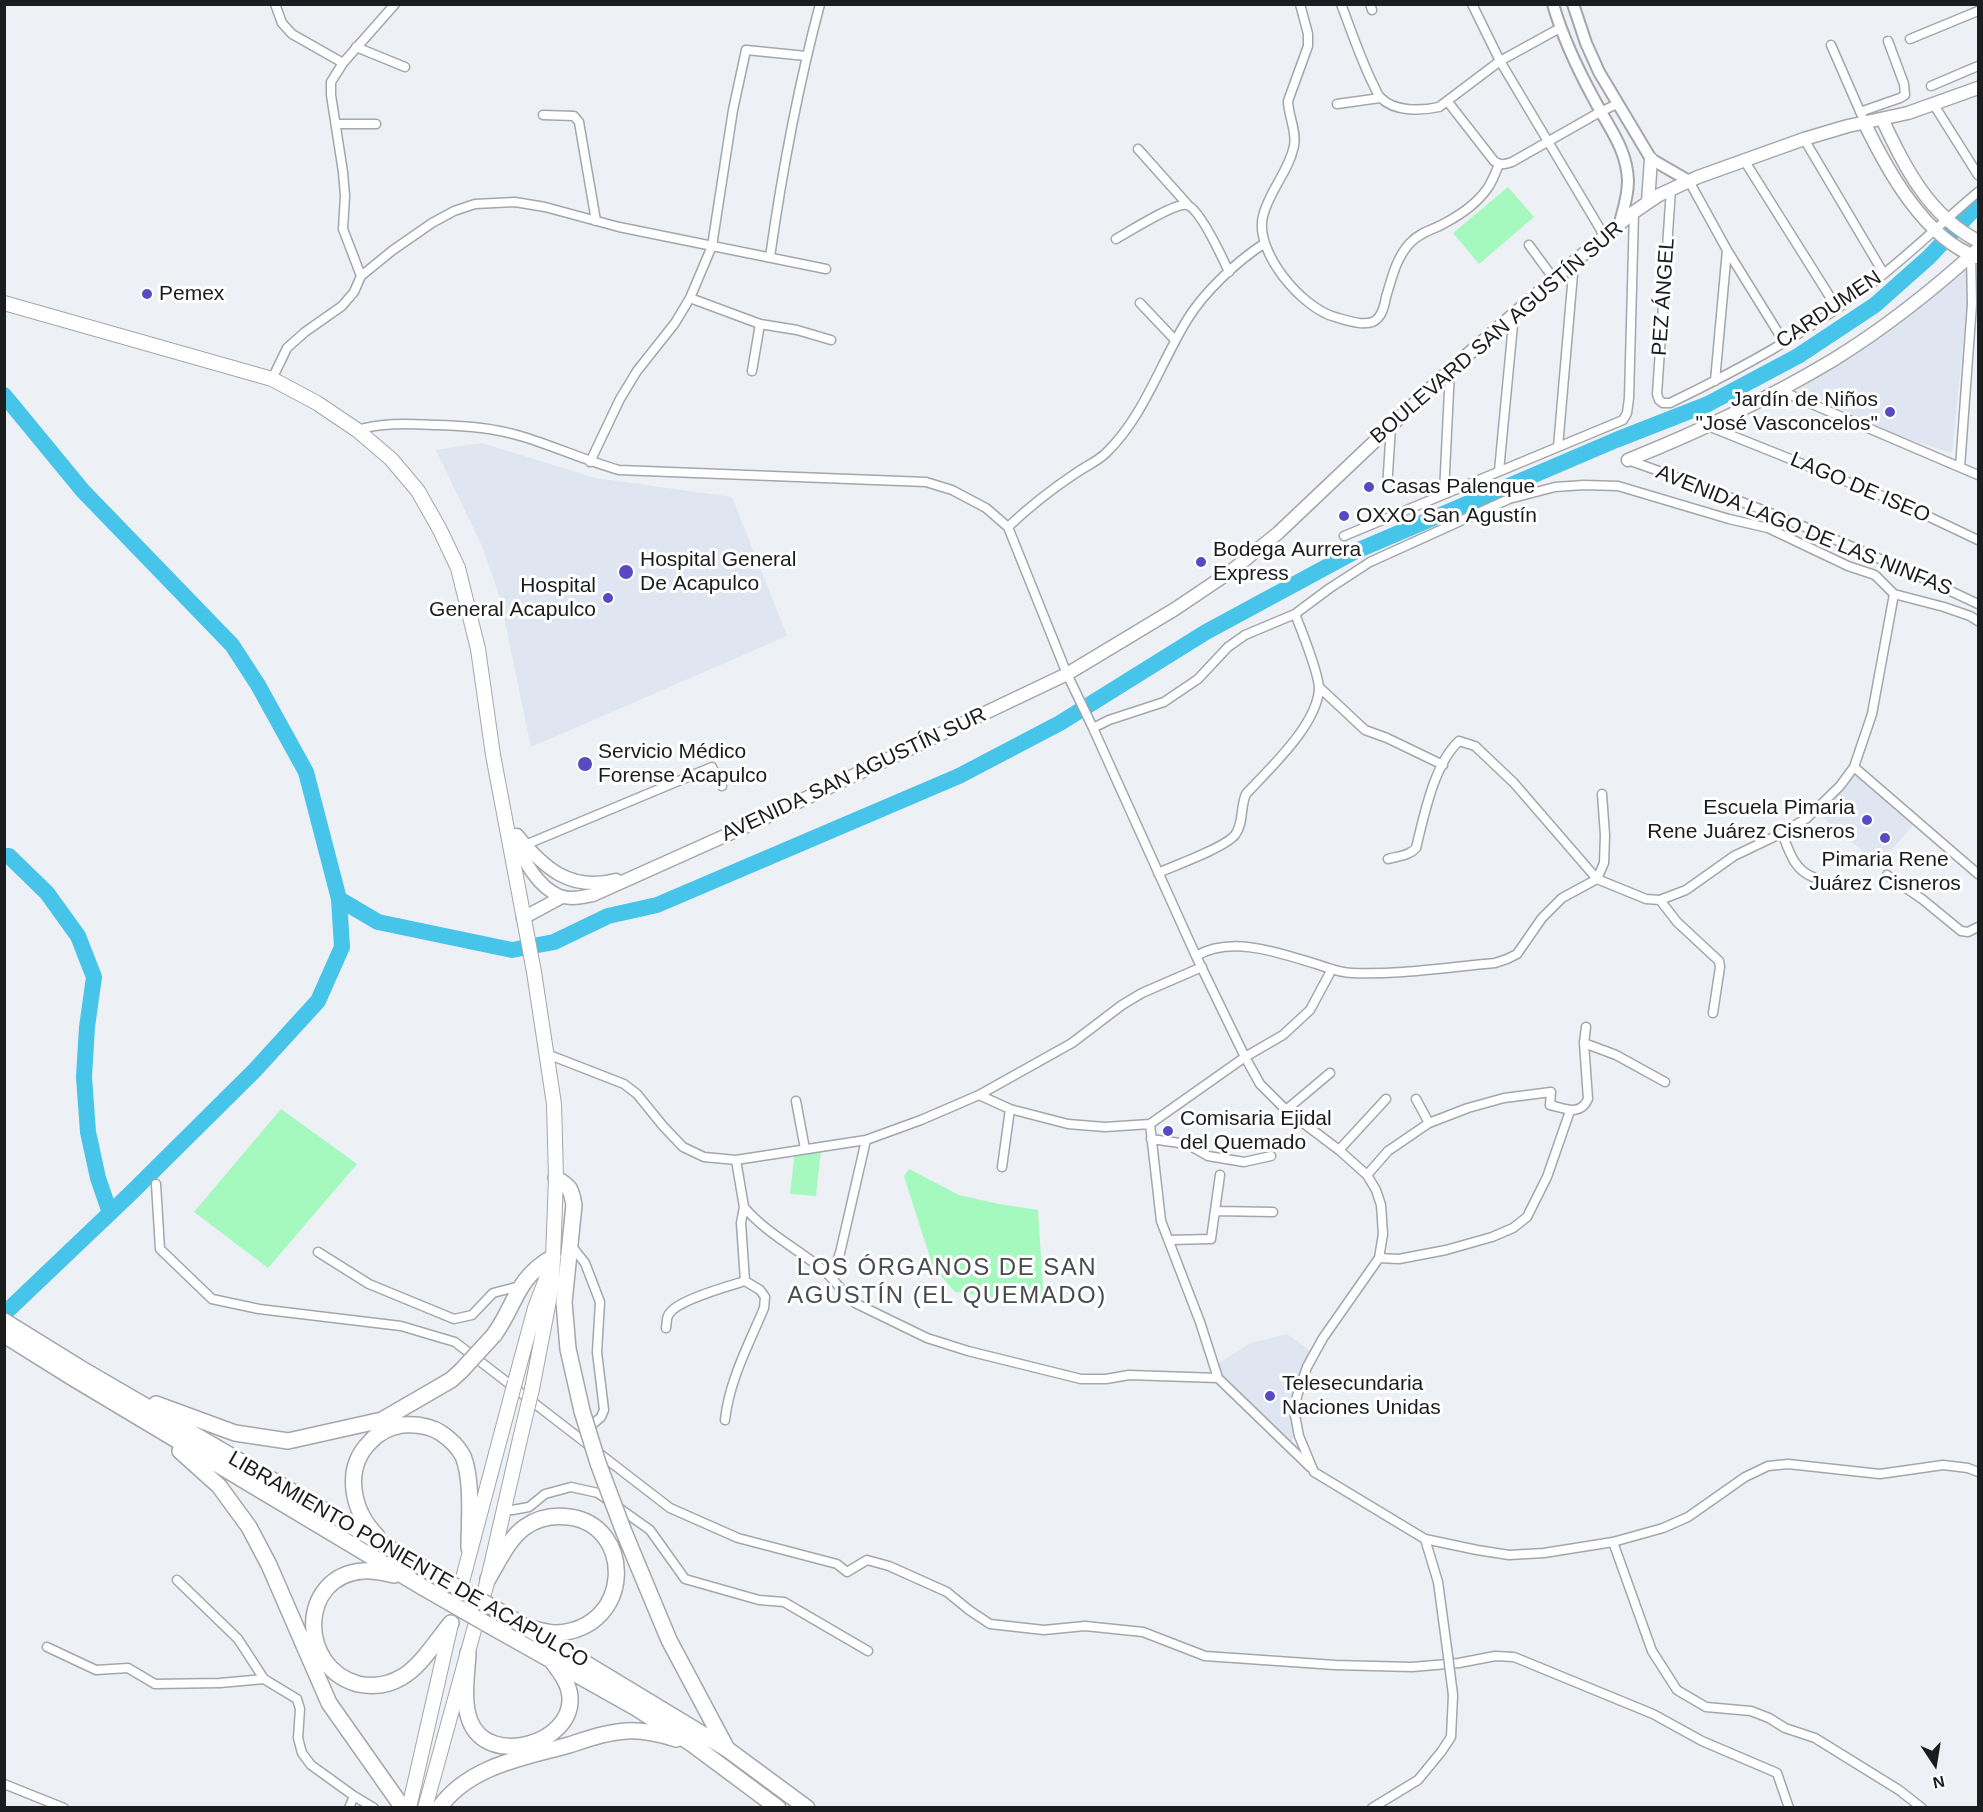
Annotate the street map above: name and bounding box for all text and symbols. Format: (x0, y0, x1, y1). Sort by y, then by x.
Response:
street label: BOULEVARD SAN AGUSTÍN SUR (1366, 216, 1628, 450)
street label: PEZ ÁNGEL (1647, 237, 1681, 357)
street label: CARDUMEN (1772, 266, 1886, 354)
place label: Pemex (159, 281, 224, 307)
marker: Pemex (140, 287, 154, 301)
place label: Jardín de Niños "José Vasconcelos" (1695, 387, 1878, 437)
marker: Jardín de Niños "José Vasconcelos" (1883, 405, 1897, 419)
street label: LAGO DE ISEO (1786, 447, 1934, 529)
street label: AVENIDA LAGO DE LAS NINFAS (1652, 460, 1956, 602)
place label: Casas Palenque (1381, 474, 1535, 500)
marker: Casas Palenque (1362, 480, 1376, 494)
place label: OXXO San Agustín (1356, 503, 1537, 529)
marker: OXXO San Agustín (1337, 509, 1351, 523)
place label: Bodega Aurrera Express (1213, 537, 1361, 587)
place label: Hospital General De Acapulco (640, 547, 796, 597)
marker: Bodega Aurrera Express (1194, 555, 1208, 569)
marker: Hospital General De Acapulco (617, 563, 635, 581)
place label: Hospital General Acapulco (429, 573, 596, 623)
marker: Hospital General Acapulco (601, 591, 615, 605)
street label: AVENIDA SAN AGUSTÍN SUR (718, 703, 990, 847)
place label: Servicio Médico Forense Acapulco (598, 739, 767, 789)
marker: Servicio Médico Forense Acapulco (576, 755, 594, 773)
place label: Escuela Pimaria Rene Juárez Cisneros (1647, 795, 1855, 845)
marker: Escuela Pimaria Rene Juárez Cisneros (1860, 813, 1874, 827)
marker: Pimaria Rene Juárez Cisneros (1878, 831, 1892, 845)
place label: Pimaria Rene Juárez Cisneros (1809, 847, 1961, 897)
place label: Comisaria Ejidal del Quemado (1180, 1106, 1332, 1156)
marker: Comisaria Ejidal del Quemado (1161, 1124, 1175, 1138)
district label: LOS ÓRGANOS DE SAN AGUSTÍN (EL QUEMADO) (787, 1254, 1107, 1310)
place label: Telesecundaria Naciones Unidas (1282, 1371, 1441, 1421)
marker: Telesecundaria Naciones Unidas (1263, 1389, 1277, 1403)
street label: LIBRAMIENTO PONIENTE DE ACAPULCO (224, 1446, 592, 1674)
north arrow (1905, 1734, 1965, 1794)
text: N (1931, 1773, 1946, 1792)

